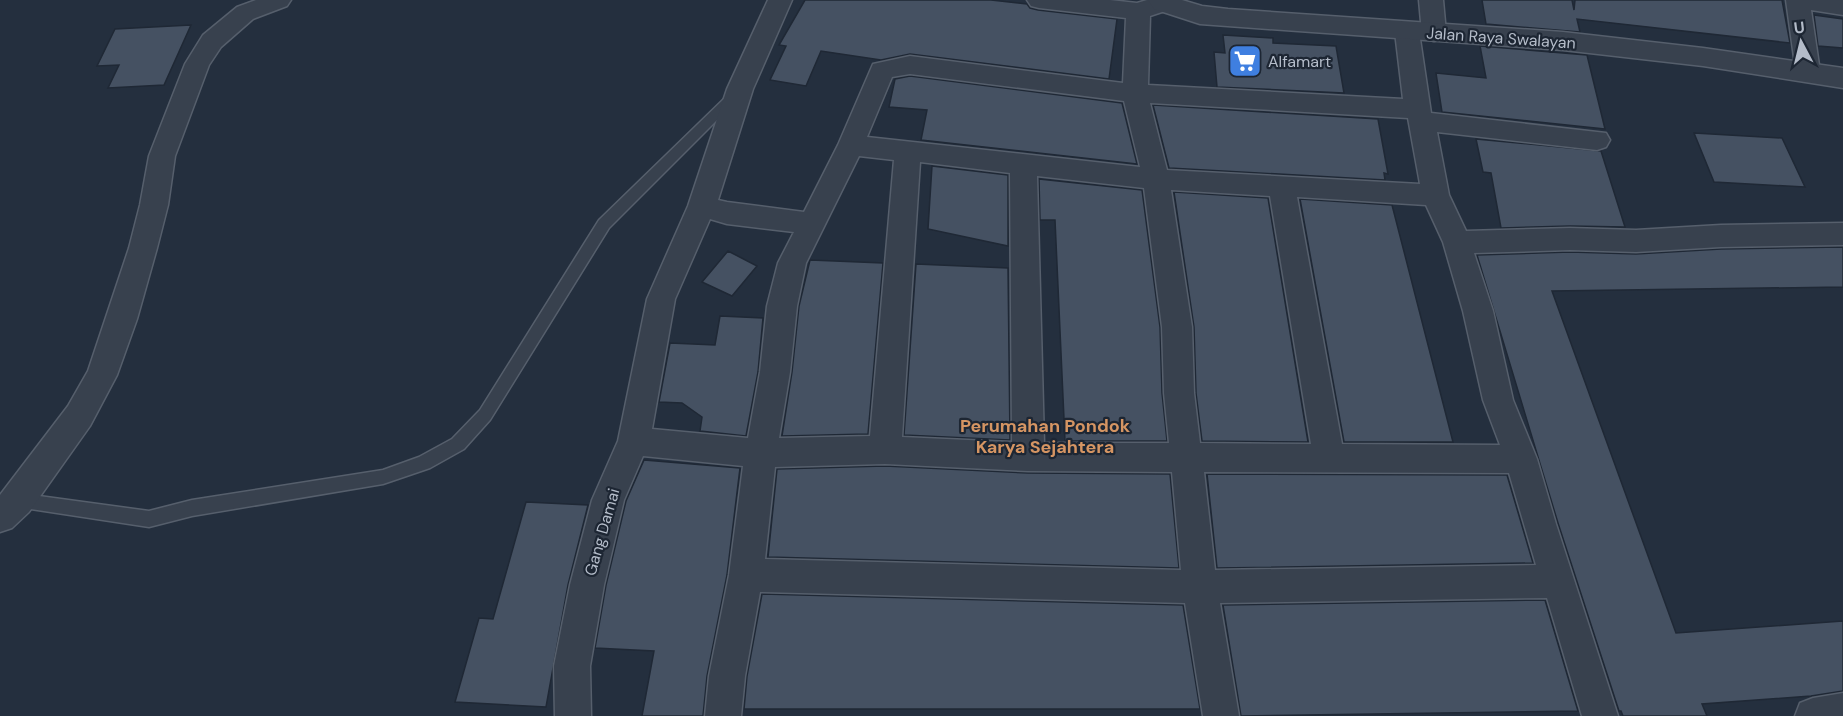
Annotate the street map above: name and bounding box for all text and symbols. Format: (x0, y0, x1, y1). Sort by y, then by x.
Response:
north arrow (1771, 12, 1831, 72)
text: U (1793, 17, 1806, 39)
street label: Jalan Raya Swalayan (1426, 22, 1576, 54)
supermarket icon: Alfamart (1227, 43, 1263, 79)
place label: Alfamart (1268, 51, 1331, 72)
district label: Perumahan Pondok Karya Sejahtera (960, 414, 1131, 459)
street label: Gang Damai (580, 486, 624, 578)

